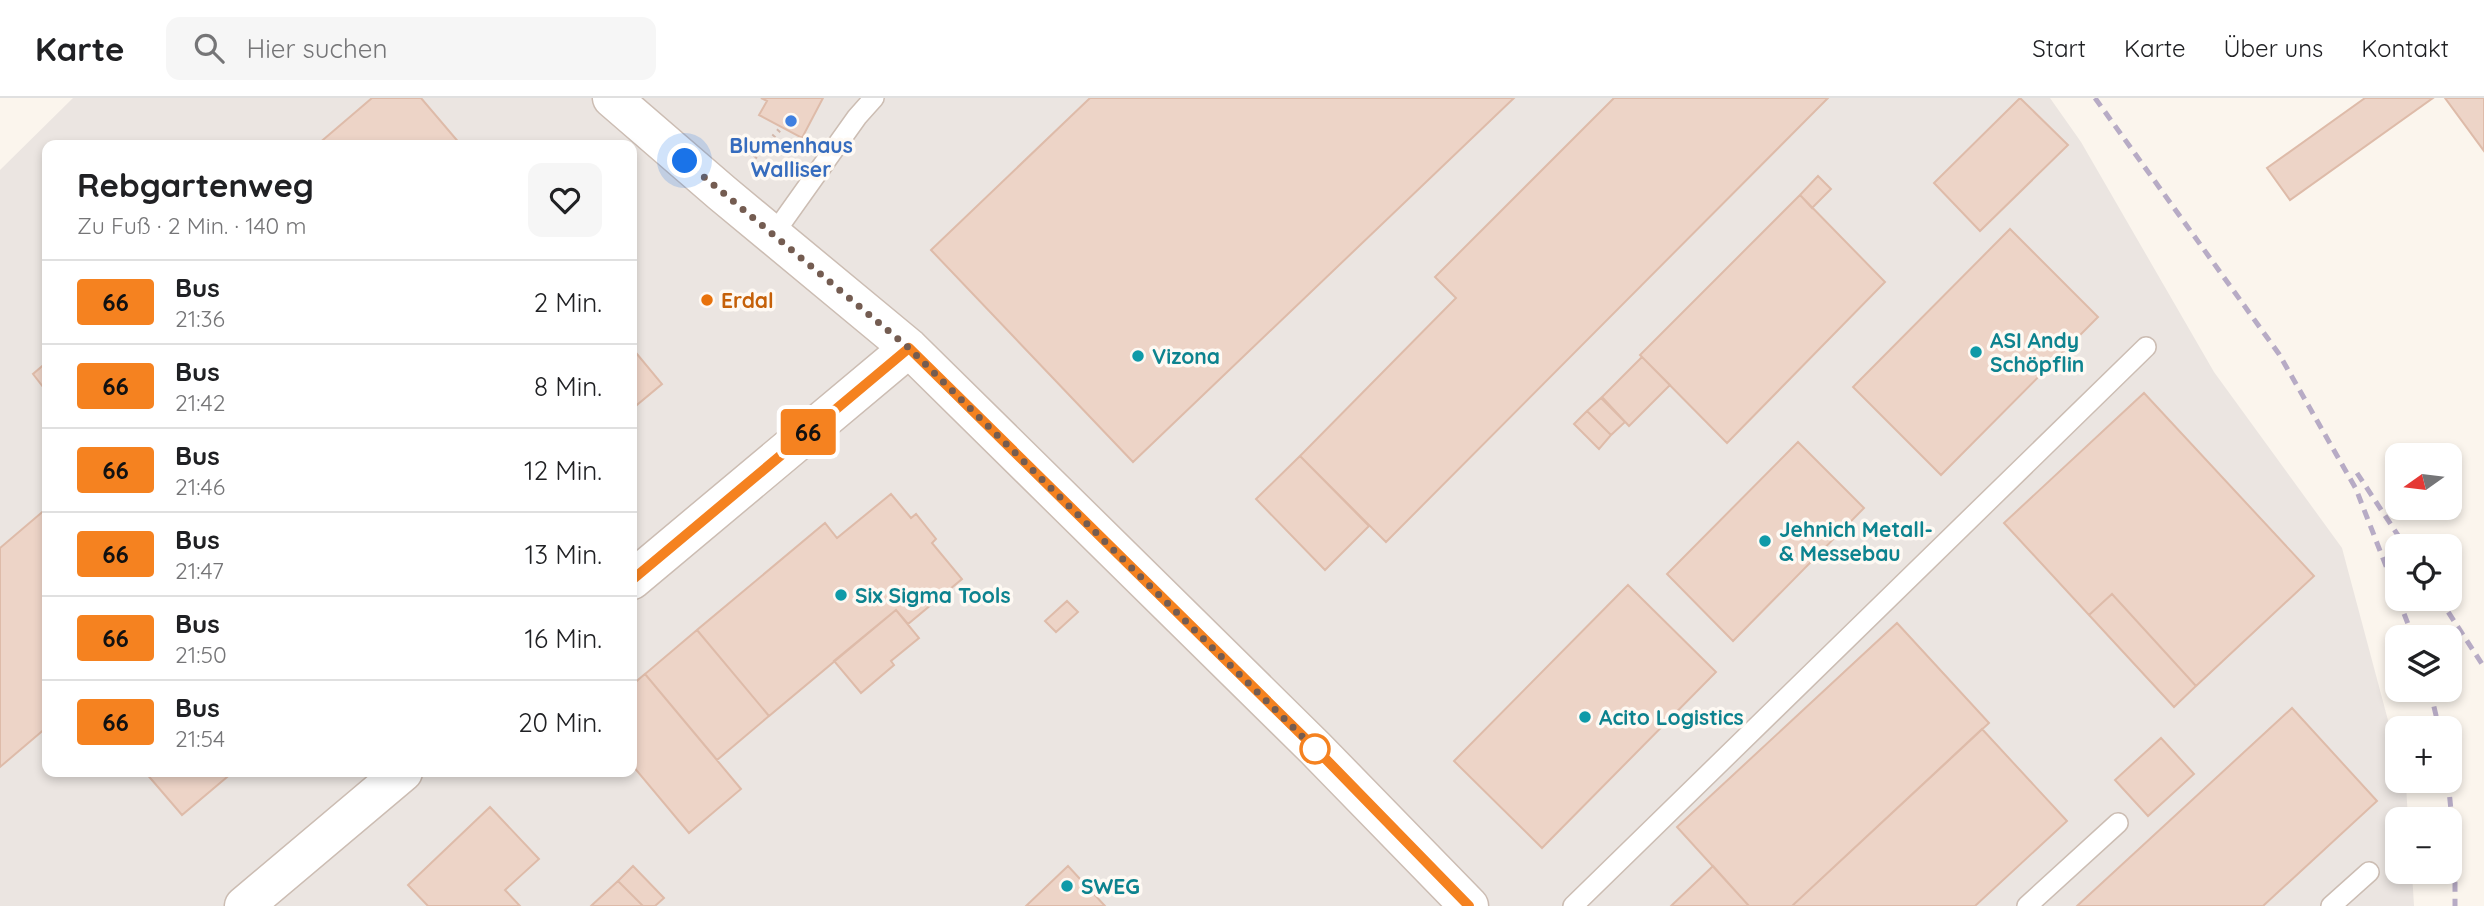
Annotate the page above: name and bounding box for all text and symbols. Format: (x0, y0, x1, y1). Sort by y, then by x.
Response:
search box (166, 17, 656, 80)
text: Karte (35, 28, 124, 69)
icon: search (190, 29, 228, 67)
text: Hier suchen (246, 32, 388, 65)
text: Start (2032, 33, 2086, 63)
text: Karte (2124, 33, 2185, 63)
text: Über uns (2223, 33, 2323, 63)
text: Kontakt (2361, 33, 2449, 63)
marker: Blumenhaus Walliser (783, 113, 799, 129)
place label: Blumenhaus Walliser (729, 132, 853, 182)
your location (667, 143, 702, 178)
button: heart (528, 163, 602, 237)
text: Rebgartenweg (77, 164, 314, 205)
text: Zu Fuß · 2 Min. · 140 m (77, 211, 307, 240)
text: Bus (175, 271, 220, 304)
text: 2 Min. (534, 286, 602, 319)
text: 66 (102, 287, 129, 317)
place label: Erdal (721, 287, 774, 313)
marker: Erdal (699, 292, 715, 308)
text: 21:36 (175, 304, 225, 333)
place label: ASI Andy Schöpflin (1990, 327, 2084, 377)
place label: Vizona (1152, 343, 1220, 369)
marker: ASI Andy Schöpflin (1968, 344, 1984, 360)
marker: Vizona (1130, 348, 1146, 364)
text: Bus (175, 355, 220, 388)
text: 8 Min. (534, 370, 602, 403)
text: 66 (102, 371, 129, 401)
text: 21:42 (175, 388, 225, 417)
line badge: 66 (776, 409, 840, 455)
text: 66 (795, 417, 821, 447)
text: Bus (175, 439, 220, 472)
north arrow (2385, 443, 2462, 520)
map controls (2385, 443, 2462, 884)
text: 12 Min. (524, 454, 602, 487)
text: 66 (102, 455, 129, 485)
text: 21:46 (175, 472, 225, 501)
place label: Jehnich Metall- & Messebau (1779, 516, 1933, 566)
text: Bus (175, 523, 220, 556)
marker: Jehnich Metall- & Messebau (1757, 533, 1773, 549)
button: locate (2385, 534, 2462, 611)
text: 13 Min. (525, 538, 602, 571)
text: 66 (102, 539, 129, 569)
text: 21:47 (175, 556, 224, 585)
place label: Six Sigma Tools (855, 582, 1011, 608)
marker: Six Sigma Tools (833, 587, 849, 603)
text: Bus (175, 607, 220, 640)
text: 16 Min. (524, 622, 602, 655)
text: 66 (102, 623, 129, 653)
button: layers (2385, 625, 2462, 702)
text: 21:50 (175, 640, 227, 669)
text: Bus (175, 691, 220, 724)
place label: Acito Logistics (1599, 704, 1744, 730)
text: 20 Min. (518, 706, 602, 739)
text: 66 (102, 707, 129, 737)
marker: Acito Logistics (1577, 709, 1593, 725)
button: + (2385, 716, 2462, 793)
text: 21:54 (175, 724, 225, 753)
unlabelled marker (1300, 734, 1330, 764)
button: − (2385, 807, 2462, 884)
place label: SWEG (1081, 873, 1140, 899)
marker: SWEG (1059, 878, 1075, 894)

